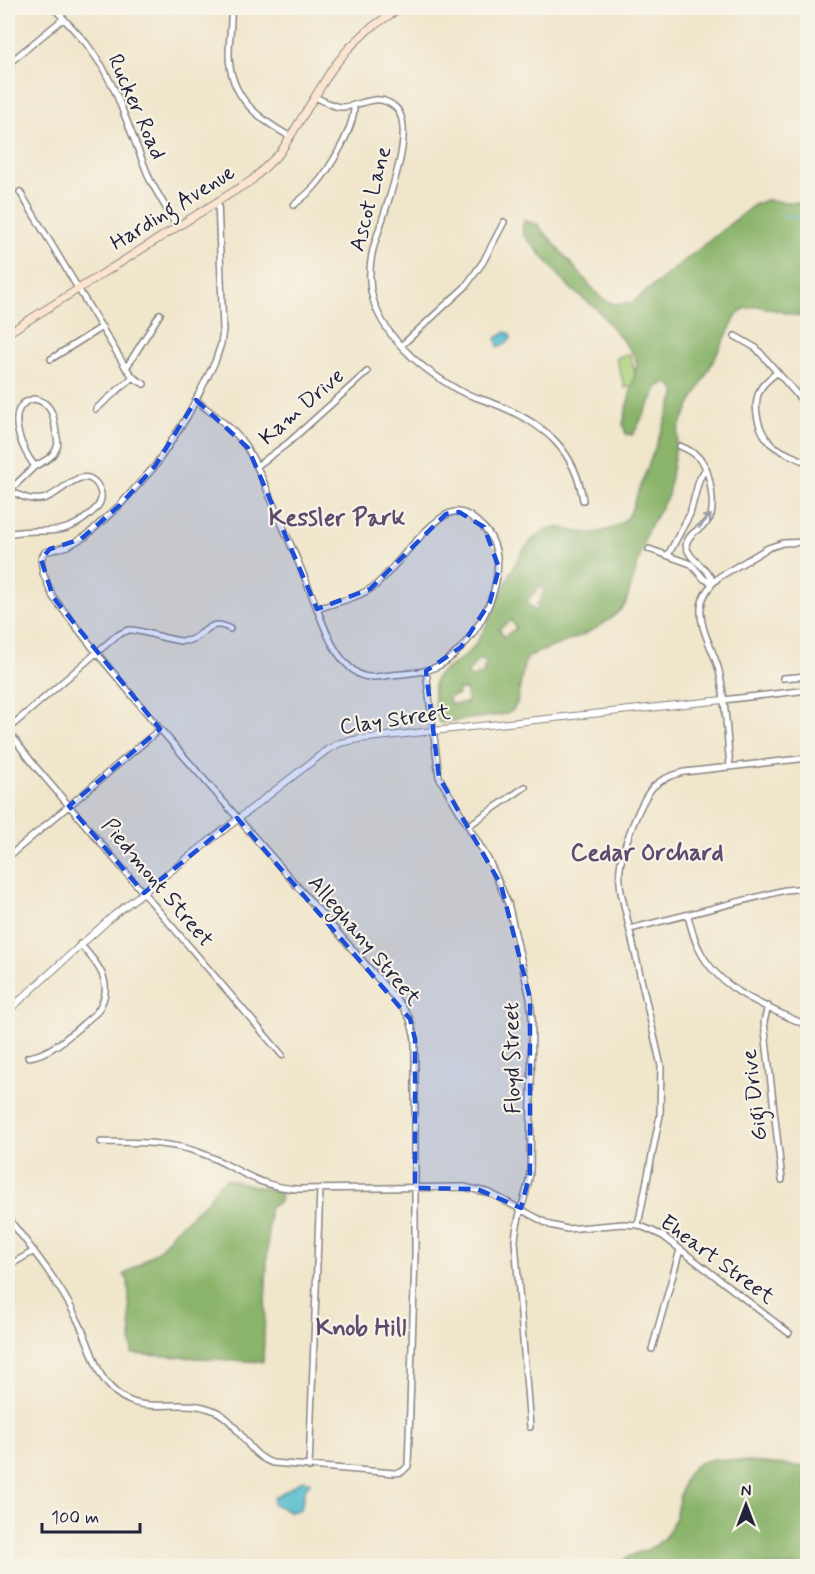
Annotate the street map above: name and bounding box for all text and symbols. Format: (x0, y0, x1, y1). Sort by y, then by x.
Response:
street label: Rucker Road (100, 50, 172, 164)
street label: Ascot Lane (344, 143, 399, 255)
street label: Harding Avenue (105, 159, 242, 260)
street label: Kam Drive (254, 362, 350, 452)
district label: Kessler Park (269, 503, 406, 534)
one-way arrow (698, 513, 712, 528)
street label: Clay Street (338, 698, 452, 742)
street label: Piedmont Street (95, 813, 219, 953)
district label: Cedar Orchard (571, 838, 724, 869)
street label: Alleghany Street (299, 870, 427, 1014)
street label: Floyd Street (498, 1002, 528, 1114)
street label: Gigi Drive (735, 1047, 777, 1142)
street label: Eheart Street (654, 1209, 780, 1311)
district label: Knob Hill (316, 1313, 407, 1344)
north arrow (716, 1475, 776, 1535)
text: N (741, 1481, 751, 1502)
scale bar (42, 1496, 140, 1534)
text: 100 m (51, 1506, 99, 1530)

